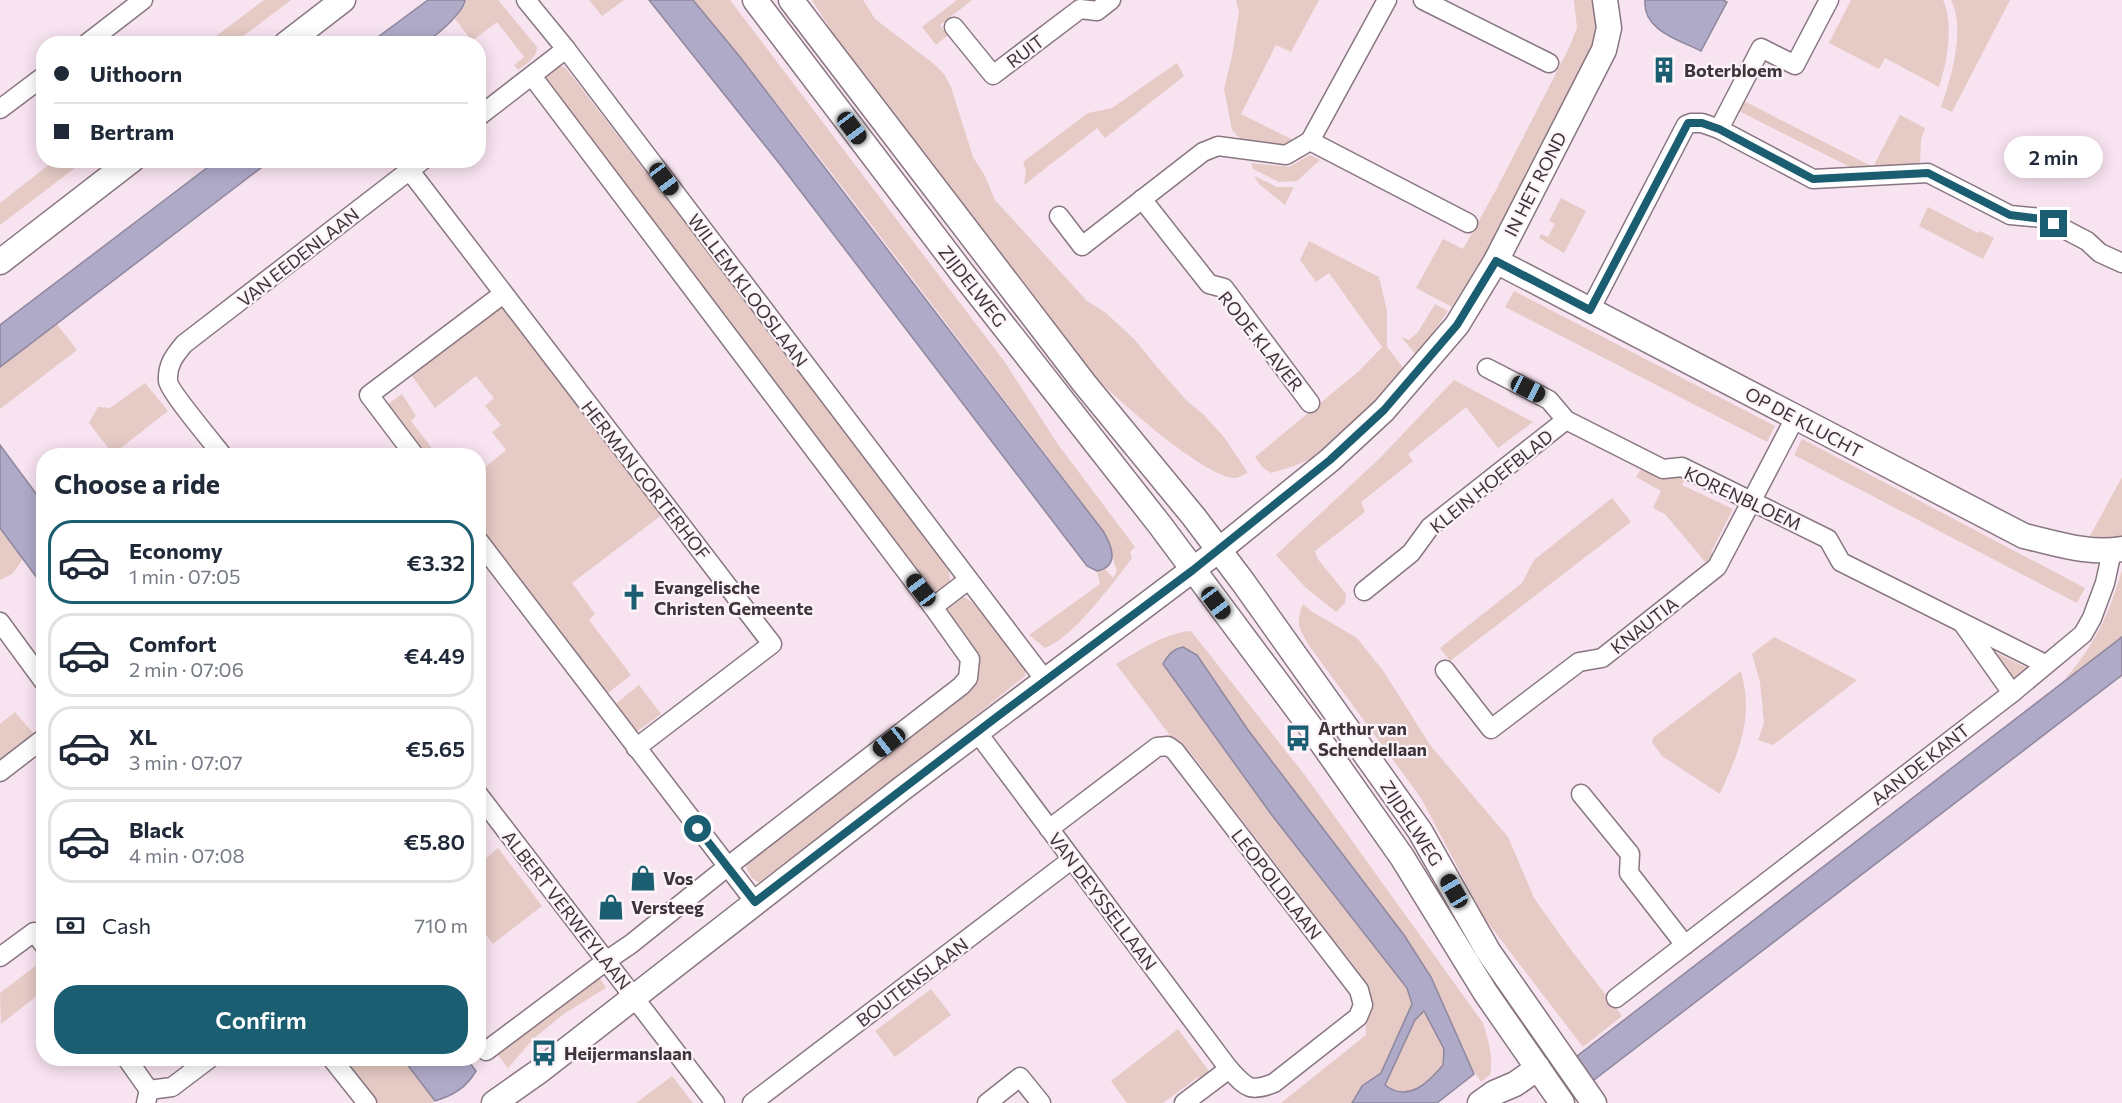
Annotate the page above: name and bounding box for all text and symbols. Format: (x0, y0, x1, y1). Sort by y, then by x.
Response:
street label: RUIT (1002, 30, 1048, 72)
building icon: Boterbloem (1649, 55, 1679, 85)
place label: Boterbloem (1684, 59, 1783, 81)
text: Uithoorn (90, 60, 182, 87)
car (834, 108, 870, 148)
text: Bertram (90, 118, 174, 145)
street label: IN HET ROND (1499, 128, 1571, 240)
callout: 2 min (2004, 137, 2104, 179)
text: 2 min (2029, 145, 2078, 169)
car (646, 159, 682, 199)
street label: VAN EEDENLAAN (233, 203, 363, 311)
street label: WILLEM KLOOSLAAN (683, 209, 813, 371)
route end (2040, 210, 2067, 237)
street label: ZIJDELWEG (934, 241, 1012, 331)
street label: RODE KLAVER (1214, 286, 1308, 396)
car (1508, 373, 1548, 405)
street label: OP DE KLUCHT (1742, 382, 1866, 462)
street label: HERMAN GORTERHOF (577, 396, 715, 564)
street label: KLEIN HOEFBLAD (1425, 425, 1557, 537)
street label: KORENBLOEM (1681, 461, 1805, 535)
text: Choose a ride (54, 467, 220, 500)
icon: car (57, 535, 111, 589)
text: Economy (129, 537, 223, 564)
text: €3.32 (406, 549, 465, 576)
text: 1 min · 07:05 (129, 564, 241, 588)
car (903, 570, 939, 610)
place label: Evangelische Christen Gemeente (654, 576, 813, 619)
church icon: Evangelische Christen Gemeente (619, 582, 649, 612)
car (1198, 583, 1234, 623)
street label: KNAUTIA (1606, 592, 1682, 658)
icon: car (57, 628, 111, 682)
text: Comfort (129, 630, 217, 657)
text: €4.49 (404, 642, 465, 669)
text: 2 min · 07:06 (129, 657, 244, 681)
place label: Arthur van Schendellaan (1318, 717, 1427, 760)
street label: AAN DE KANT (1866, 719, 1974, 809)
icon: car (57, 721, 111, 775)
text: XL (129, 723, 157, 750)
bus stop icon: Arthur van Schendellaan (1283, 723, 1313, 753)
car (869, 724, 909, 760)
text: €5.65 (406, 735, 465, 762)
text: 3 min · 07:07 (129, 750, 242, 774)
street label: ZIJDELWEG (1376, 776, 1448, 870)
icon: car (57, 814, 111, 868)
route start (684, 815, 711, 842)
text: Black (129, 816, 184, 843)
street label: LEOPOLDLAAN (1227, 824, 1327, 944)
street label: ALBERT VERWEYLAAN (498, 826, 636, 994)
text: €5.80 (404, 828, 465, 855)
street label: VAN DEYSSELLAAN (1044, 828, 1162, 974)
text: 4 min · 07:08 (129, 843, 245, 867)
shop icon: Vos (628, 863, 658, 893)
place label: Vos (663, 867, 693, 889)
car (1437, 871, 1471, 911)
shop icon: Versteeg (596, 892, 626, 922)
place label: Versteeg (631, 896, 704, 918)
icon: cash (54, 909, 87, 942)
text: Cash (102, 912, 151, 939)
text: 710 m (415, 913, 468, 937)
street label: BOUTENSLAAN (852, 933, 972, 1031)
button: Confirm (54, 985, 468, 1054)
bus stop icon: Heijermanslaan (529, 1038, 559, 1068)
place label: Heijermanslaan (564, 1042, 692, 1064)

